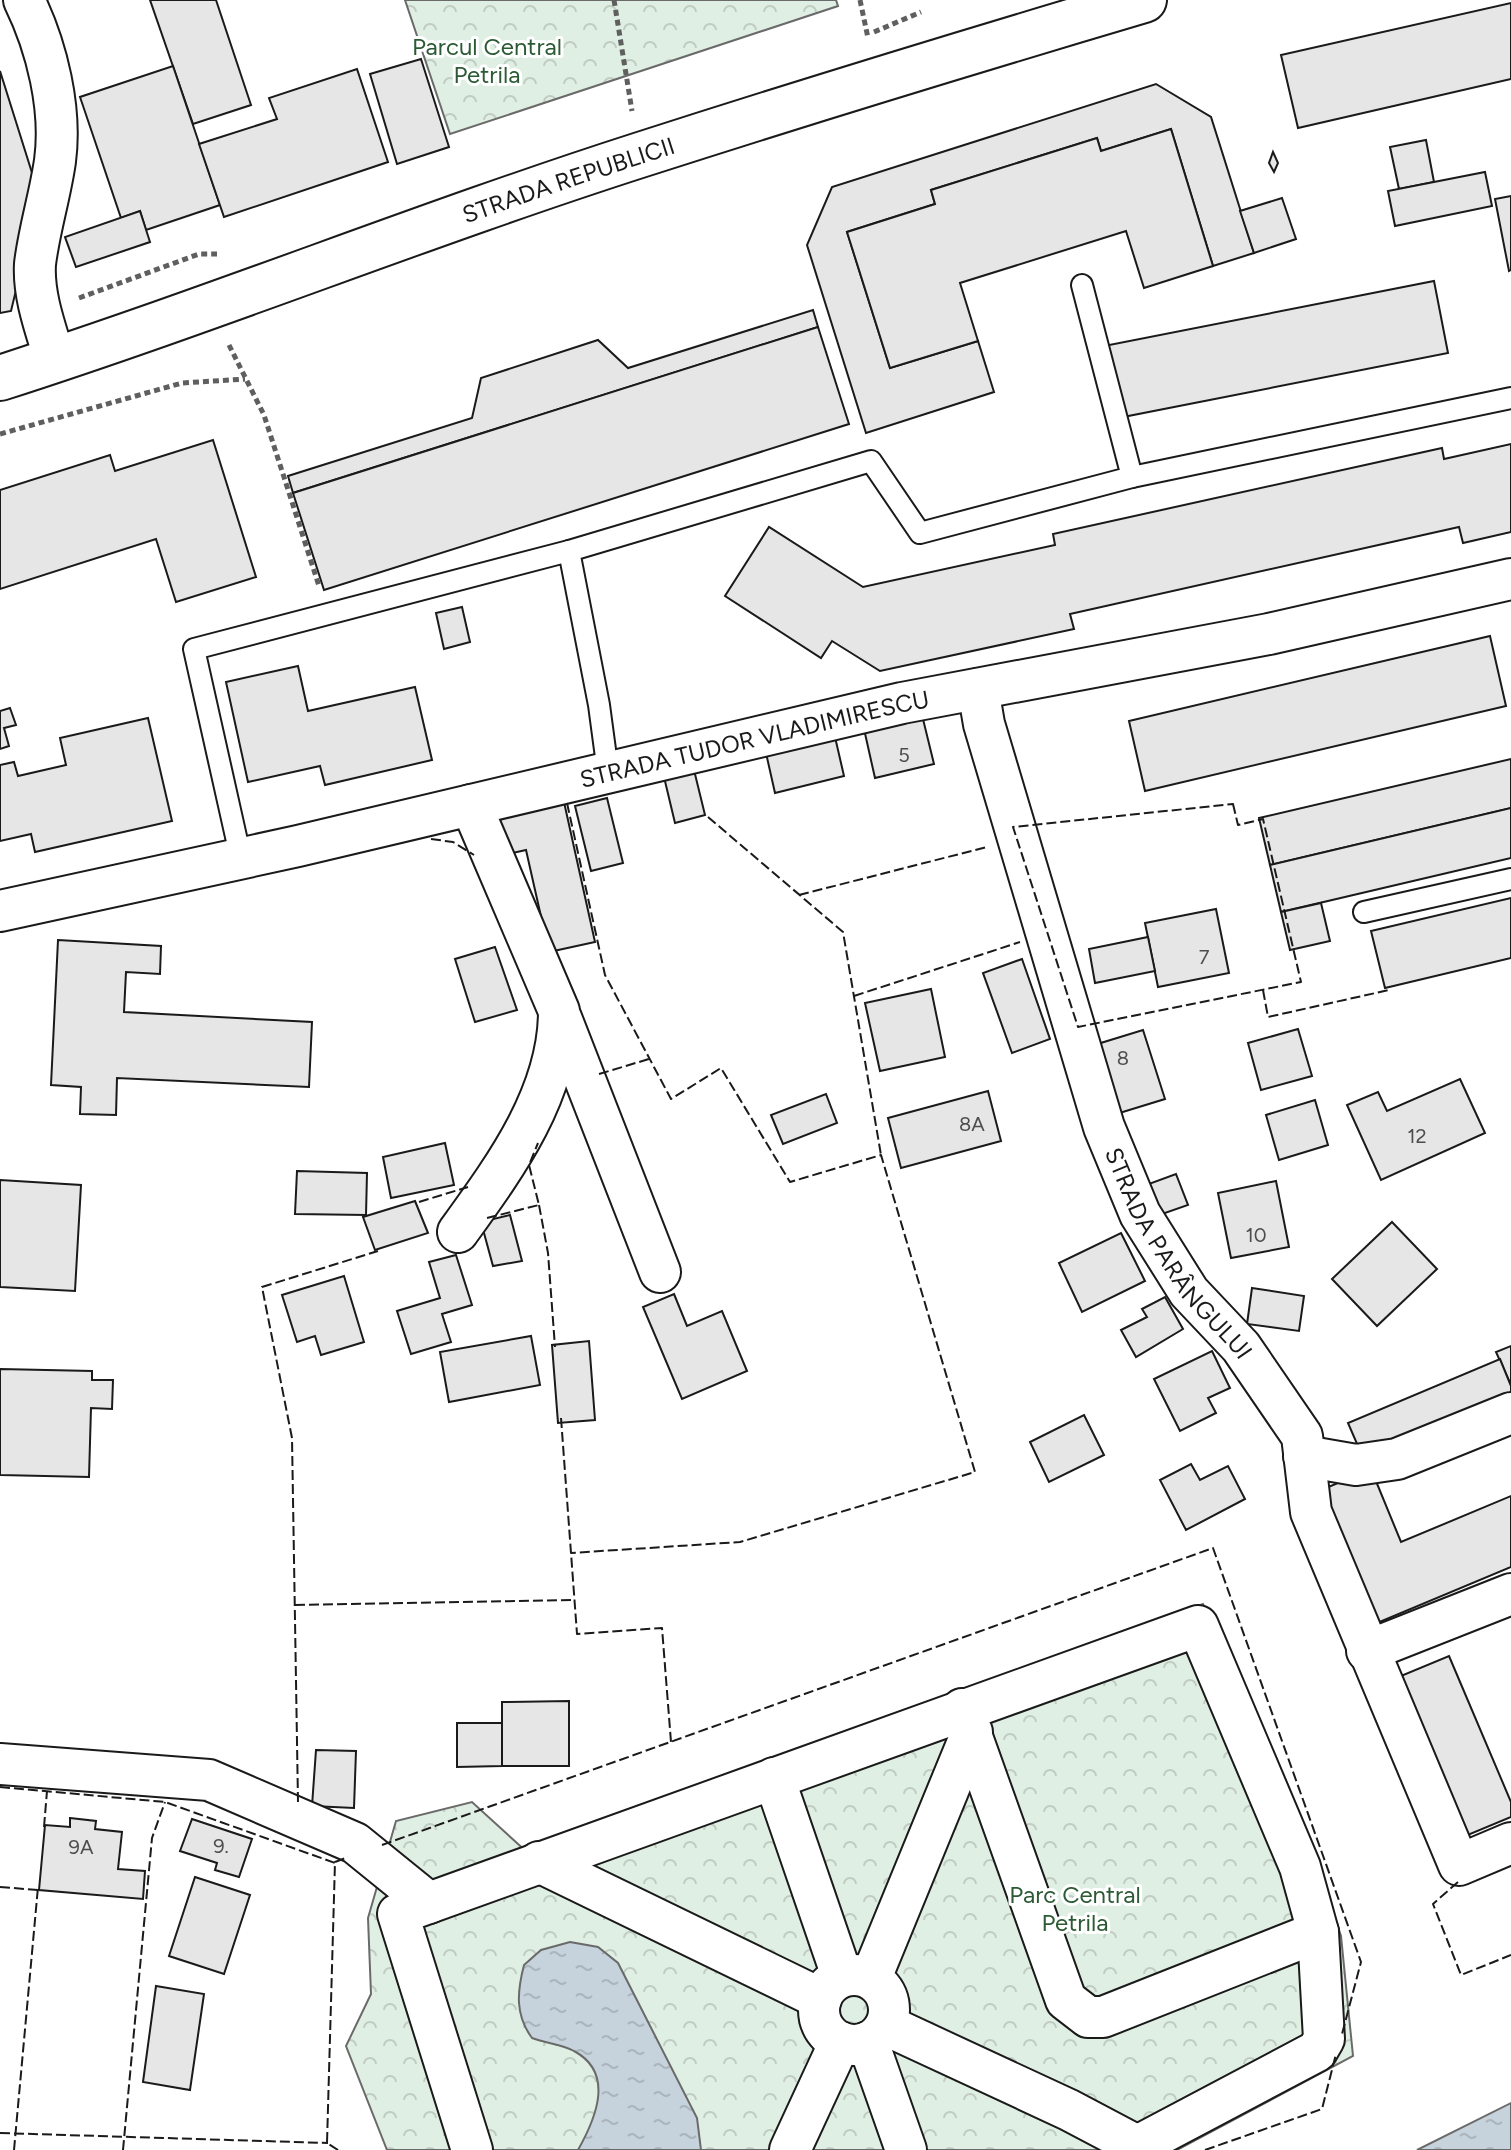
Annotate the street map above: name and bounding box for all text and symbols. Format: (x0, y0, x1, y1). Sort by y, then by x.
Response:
park label: Parcul Central Petrila (412, 32, 562, 89)
street label: STRADA REPUBLICII (458, 130, 678, 229)
street label: STRADA TUDOR VLADIMIRESCU (577, 684, 931, 793)
house number: 5 (898, 743, 910, 767)
house number: 7 (1199, 945, 1210, 969)
house number: 8 (1117, 1046, 1129, 1070)
house number: 8A (959, 1112, 985, 1136)
house number: 12 (1407, 1124, 1427, 1148)
street label: STRADA PARÂNGULUI (1100, 1143, 1259, 1364)
house number: 10 (1245, 1223, 1267, 1247)
house number: 9. (213, 1834, 229, 1858)
house number: 9A (69, 1835, 94, 1859)
park label: Parc Central Petrila (1009, 1880, 1141, 1937)

